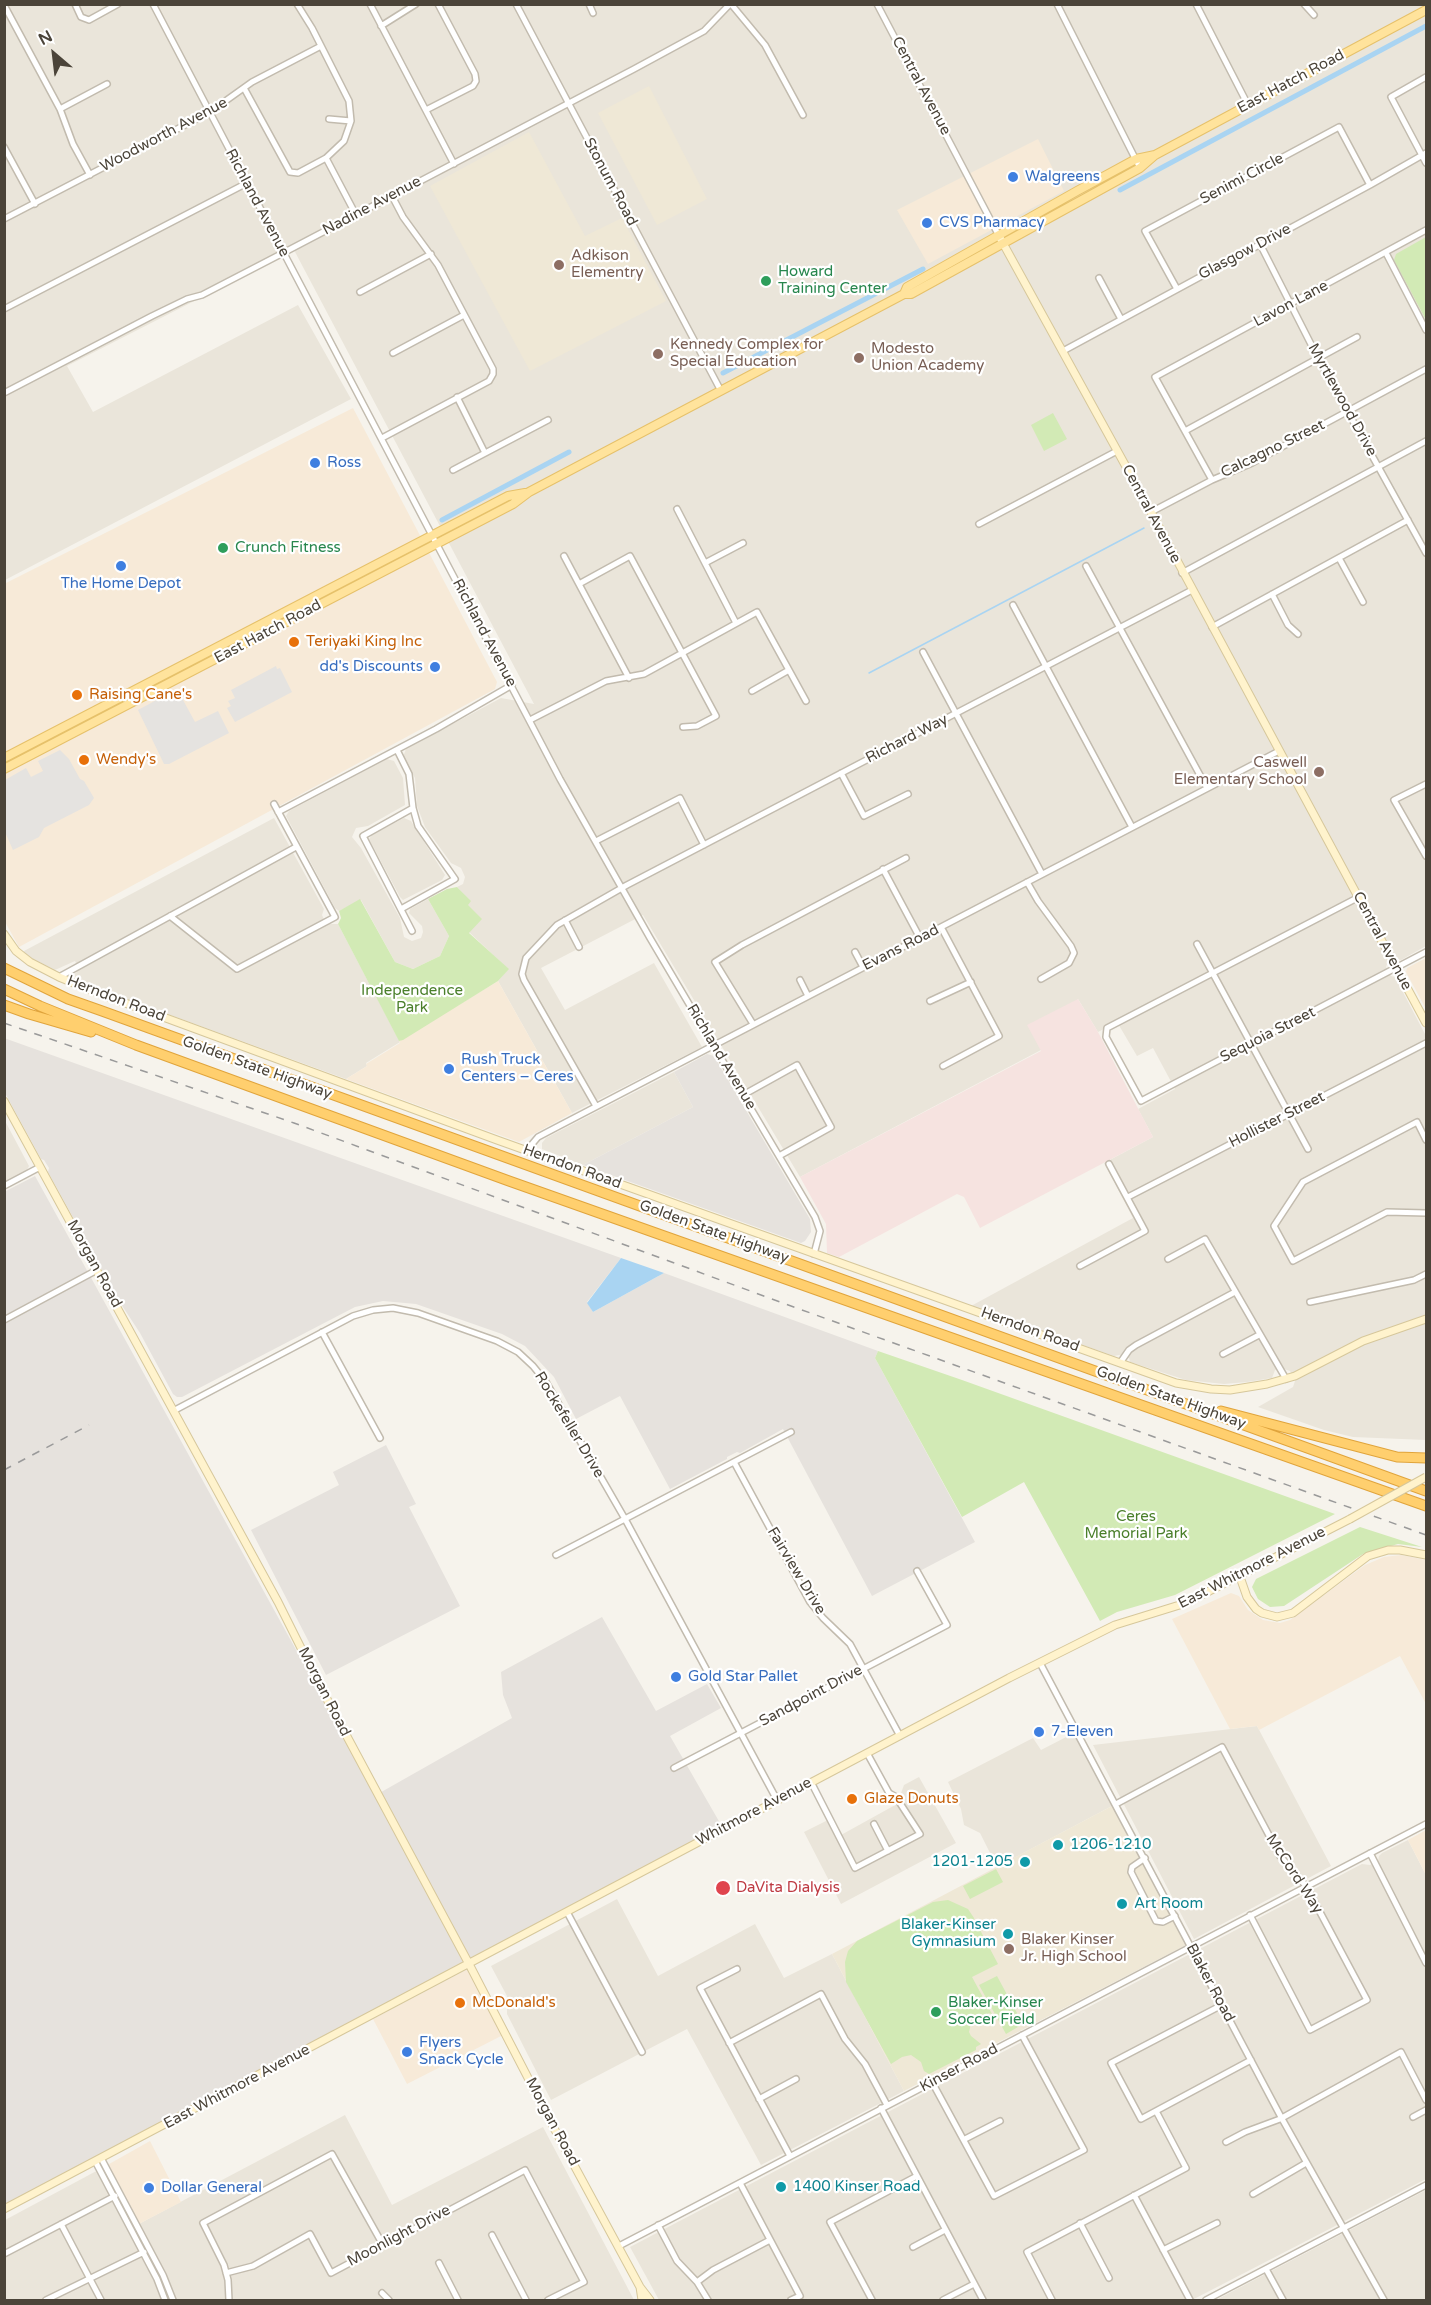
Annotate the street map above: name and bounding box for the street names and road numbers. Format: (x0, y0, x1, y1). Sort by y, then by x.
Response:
street label: Central Avenue (888, 34, 954, 138)
street label: East Hatch Road (1234, 46, 1348, 118)
street label: Woodworth Avenue (97, 94, 231, 176)
street label: Stonum Road (579, 135, 641, 229)
street label: Richland Avenue (221, 146, 293, 260)
street label: Senimi Circle (1197, 149, 1287, 209)
street label: Nadine Avenue (320, 172, 424, 240)
street label: Glasgow Drive (1196, 220, 1294, 284)
street label: Lavon Lane (1251, 277, 1331, 331)
street label: Myrtlewood Drive (1303, 340, 1381, 460)
street label: Calcagno Street (1218, 416, 1328, 482)
street label: Central Avenue (1118, 462, 1184, 566)
street label: Richland Avenue (448, 576, 520, 690)
street label: East Hatch Road (211, 596, 325, 668)
street label: Richard Way (863, 711, 951, 767)
street label: Central Avenue (1349, 889, 1415, 993)
street label: Evans Road (860, 921, 942, 975)
street label: Herndon Road (64, 972, 168, 1026)
street label: Richland Avenue (682, 1001, 760, 1113)
street label: Sequoia Street (1217, 1003, 1319, 1067)
street label: Golden State Highway (180, 1033, 334, 1103)
street label: Hollister Street (1226, 1088, 1328, 1152)
street label: Herndon Road (520, 1141, 624, 1193)
street label: Golden State Highway (637, 1197, 791, 1267)
street label: Morgan Road (62, 1217, 126, 1311)
street label: Herndon Road (978, 1304, 1082, 1356)
street label: Golden State Highway (1094, 1363, 1248, 1433)
street label: Rockefeller Drive (530, 1369, 608, 1481)
street label: East Whitmore Avenue (1175, 1523, 1329, 1613)
street label: Fairview Drive (763, 1524, 829, 1618)
street label: Morgan Road (294, 1644, 354, 1740)
street label: Sandpoint Drive (756, 1661, 866, 1731)
street label: Whitmore Avenue (693, 1774, 815, 1850)
street label: McCord Way (1262, 1831, 1326, 1917)
street label: Blaker Road (1182, 1941, 1238, 2025)
street label: Kinser Road (917, 2040, 1001, 2096)
street label: East Whitmore Avenue (161, 2041, 313, 2133)
street label: Morgan Road (521, 2075, 583, 2169)
street label: Moonlight Drive (344, 2201, 454, 2271)

